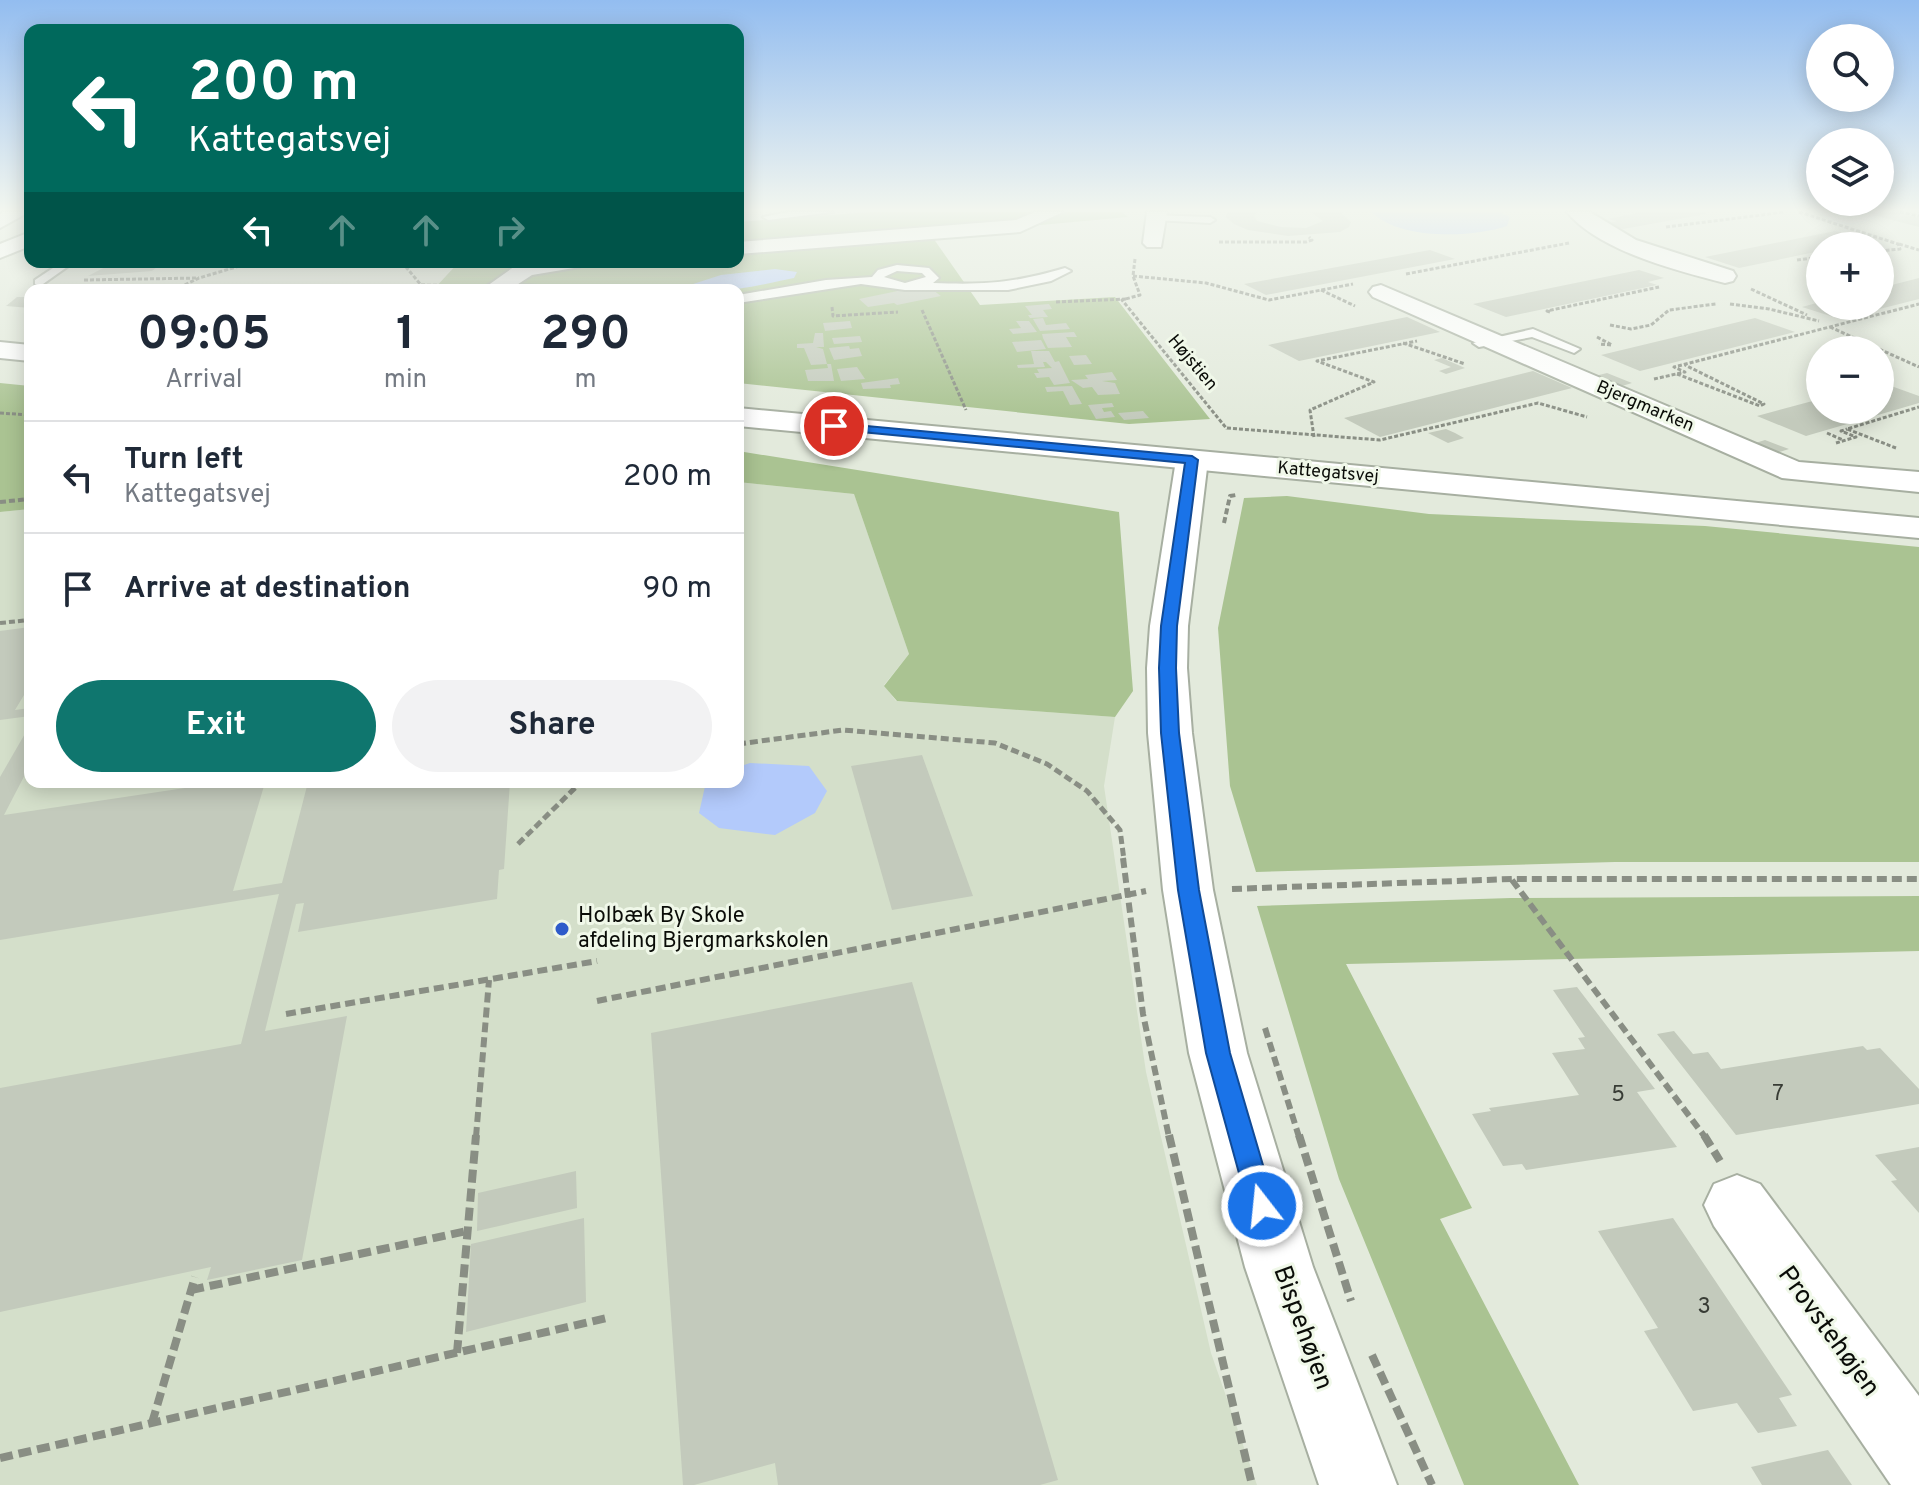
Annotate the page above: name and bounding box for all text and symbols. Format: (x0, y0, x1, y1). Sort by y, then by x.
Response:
map controls (1806, 24, 1894, 424)
button: search (1806, 24, 1894, 112)
text: 200 m (188, 50, 359, 120)
icon: left (56, 56, 160, 160)
text: Kattegatsvej (188, 119, 391, 165)
button: layers (1806, 128, 1894, 216)
icon: left (236, 208, 280, 252)
icon: ahead (320, 208, 364, 252)
icon: ahead (404, 208, 448, 252)
icon: right (488, 208, 532, 252)
button: + (1806, 232, 1894, 320)
text: 09:05 (137, 306, 271, 366)
text: 1 (396, 306, 415, 366)
text: 290 (540, 306, 631, 366)
street label: Højstien (1162, 330, 1222, 396)
button: − (1806, 336, 1894, 424)
text: Arrival (165, 364, 243, 397)
text: min (384, 364, 427, 397)
text: m (575, 364, 597, 397)
street label: Bjergmarken (1593, 376, 1697, 438)
pin (800, 392, 868, 460)
icon: arrive (812, 404, 856, 448)
text: Turn left (124, 442, 244, 479)
icon: left (56, 455, 100, 499)
street label: Kattegatsvej (1276, 457, 1380, 489)
text: 200 m (623, 459, 712, 496)
text: Kattegatsvej (124, 479, 271, 512)
icon: arrive (56, 567, 100, 611)
text: Arrive at destination (124, 571, 410, 608)
text: 90 m (643, 571, 712, 608)
button: Exit (56, 680, 376, 772)
button: Share (392, 680, 712, 772)
place label: Holbæk By Skole afdeling Bjergmarkskolen (578, 903, 829, 955)
marker: Holbæk By Skole afdeling Bjergmarkskolen (553, 920, 571, 938)
house number: 7 (1772, 1081, 1784, 1108)
house number: 5 (1611, 1082, 1625, 1109)
position arrow (1220, 1164, 1304, 1248)
street label: Provstehøjen (1770, 1260, 1886, 1404)
street label: Bispehøjen (1264, 1261, 1340, 1395)
house number: 3 (1697, 1294, 1711, 1321)

